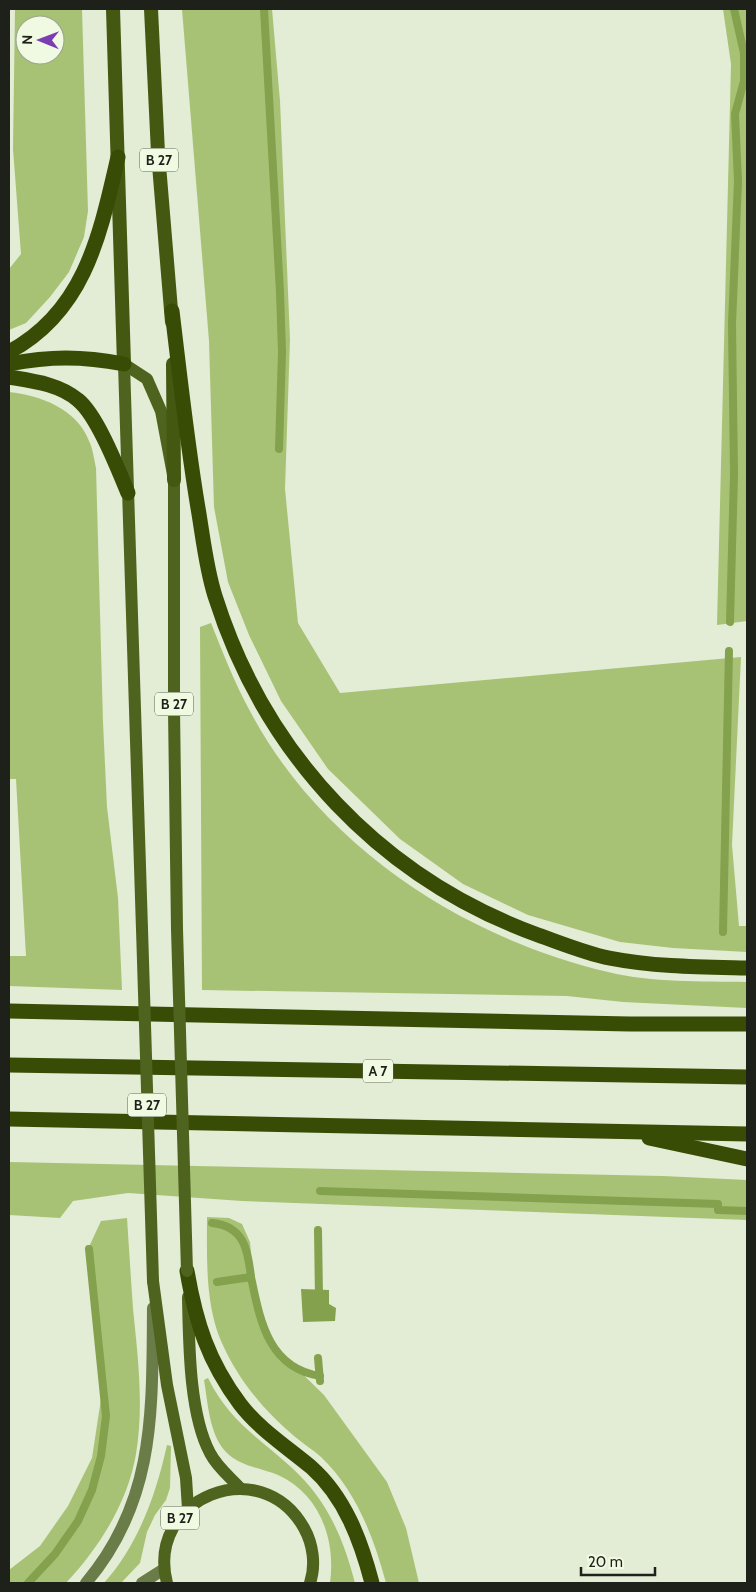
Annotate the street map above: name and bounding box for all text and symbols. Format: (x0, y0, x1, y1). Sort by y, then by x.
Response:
north arrow (15, 15, 65, 65)
text: N (18, 35, 36, 45)
road number: B 27 (140, 148, 178, 172)
road number: B 27 (155, 692, 193, 716)
road number: A 7 (363, 1060, 393, 1082)
road number: B 27 (128, 1094, 166, 1116)
road number: B 27 (161, 1506, 199, 1530)
scale bar (581, 1544, 655, 1576)
text: 20 m (588, 1553, 623, 1571)

